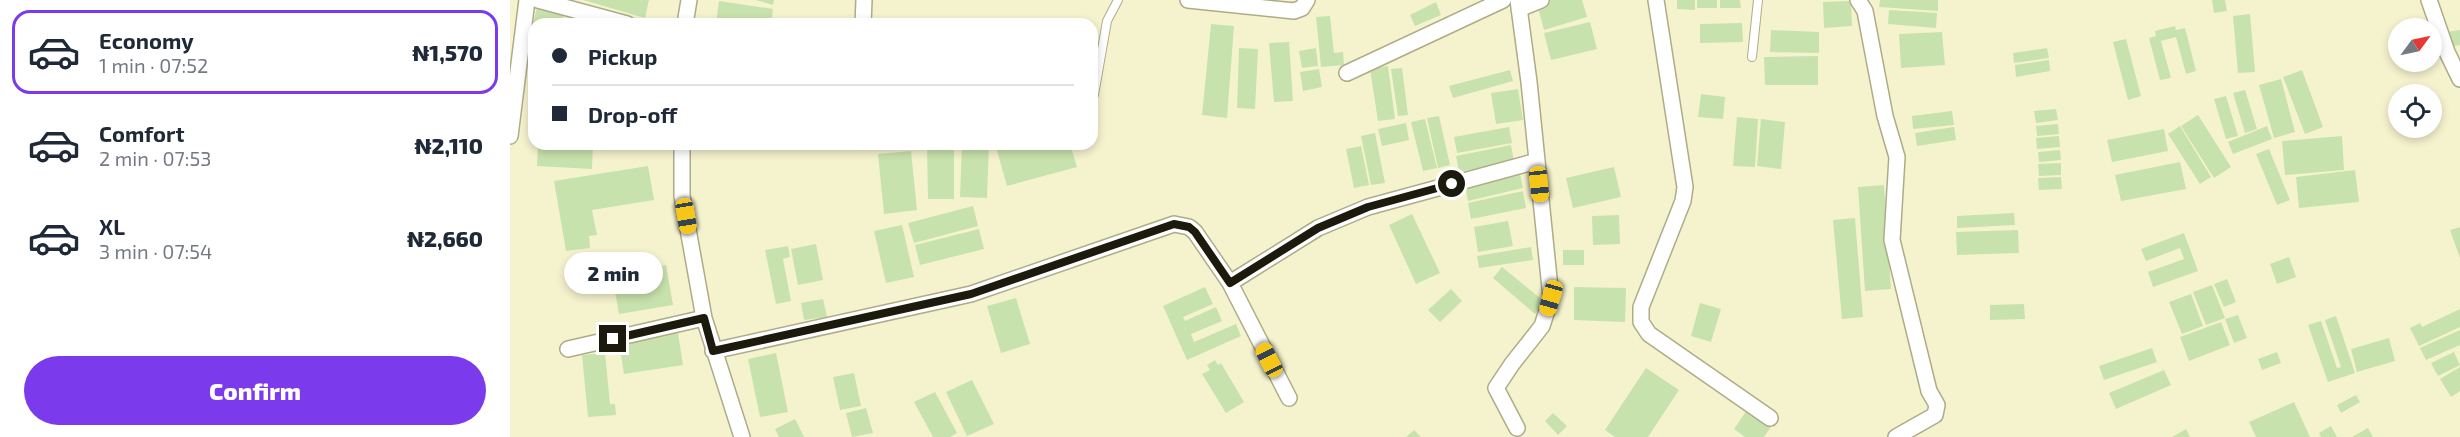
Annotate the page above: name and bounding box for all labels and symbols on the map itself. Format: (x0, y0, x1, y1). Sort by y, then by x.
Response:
north arrow (2388, 18, 2442, 72)
car (1528, 165, 1550, 203)
route start (1438, 170, 1465, 197)
car (674, 197, 698, 235)
callout: 2 min (564, 252, 662, 294)
car (1537, 278, 1565, 318)
route end (599, 325, 626, 352)
car (1253, 340, 1285, 380)

